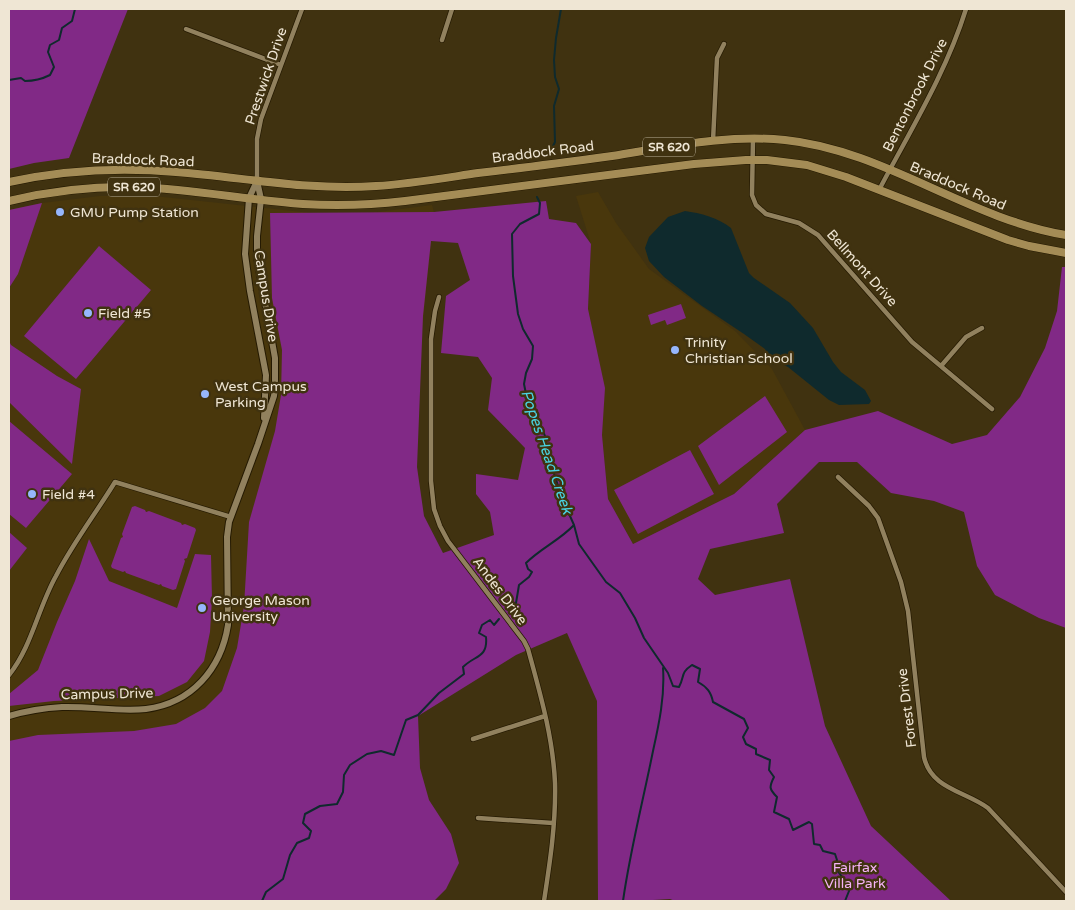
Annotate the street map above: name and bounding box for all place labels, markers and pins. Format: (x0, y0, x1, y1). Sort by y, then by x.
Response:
place label: GMU Pump Station (70, 204, 199, 221)
marker: GMU Pump Station (54, 206, 66, 218)
place label: Field #5 (98, 305, 151, 322)
marker: Field #5 (82, 307, 94, 319)
place label: Trinity Christian School (685, 334, 793, 367)
marker: Trinity Christian School (669, 344, 681, 356)
place label: West Campus Parking (215, 378, 307, 411)
marker: West Campus Parking (199, 388, 211, 400)
place label: Field #4 (42, 486, 95, 503)
marker: Field #4 (26, 488, 38, 500)
place label: George Mason University (212, 592, 310, 625)
marker: George Mason University (196, 602, 208, 614)

